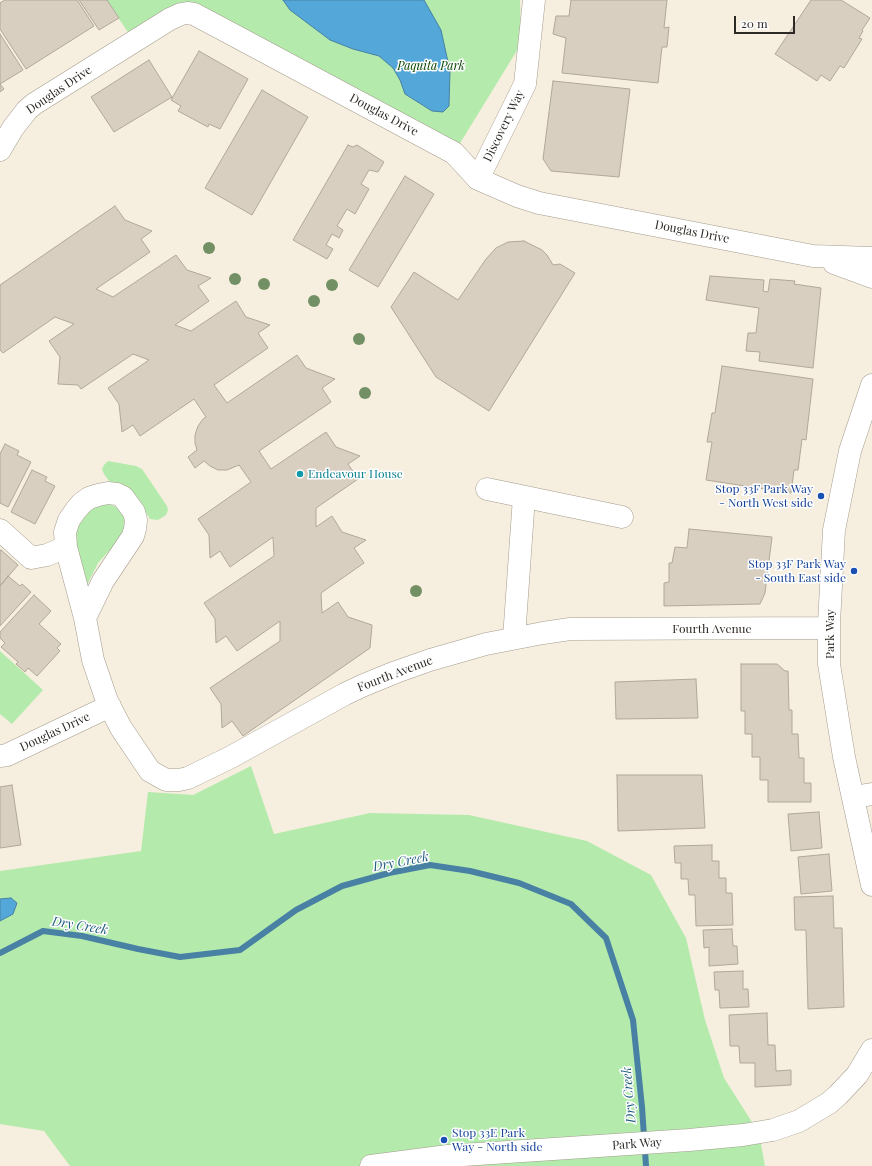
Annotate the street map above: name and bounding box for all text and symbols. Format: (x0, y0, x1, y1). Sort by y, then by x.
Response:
scale bar (736, 8, 797, 34)
text: 20 m (741, 15, 768, 31)
park label: Paquita Park (397, 59, 465, 73)
street label: Douglas Drive (24, 63, 94, 117)
street label: Discovery Way (480, 88, 528, 164)
street label: Douglas Drive (347, 91, 421, 139)
street label: Douglas Drive (653, 218, 731, 246)
place label: Endeavour House (308, 467, 403, 481)
marker: Endeavour House (295, 469, 305, 479)
place label: Stop 33F Park Way - North West side (715, 482, 813, 510)
marker: Stop 33F Park Way - North West side (816, 491, 826, 501)
place label: Stop 33F Park Way - South East side (748, 557, 846, 585)
marker: Stop 33F Park Way - South East side (849, 566, 859, 576)
street label: Park Way (823, 609, 837, 659)
street label: Fourth Avenue (672, 622, 752, 636)
street label: Fourth Avenue (355, 653, 435, 695)
street label: Douglas Drive (18, 709, 92, 755)
water label: Dry Creek (372, 849, 430, 875)
water label: Dry Creek (51, 914, 109, 938)
water label: Dry Creek (619, 1066, 639, 1124)
place label: Stop 33E Park Way - North side (452, 1126, 543, 1154)
marker: Stop 33E Park Way - North side (439, 1135, 449, 1145)
street label: Park Way (612, 1135, 662, 1153)

